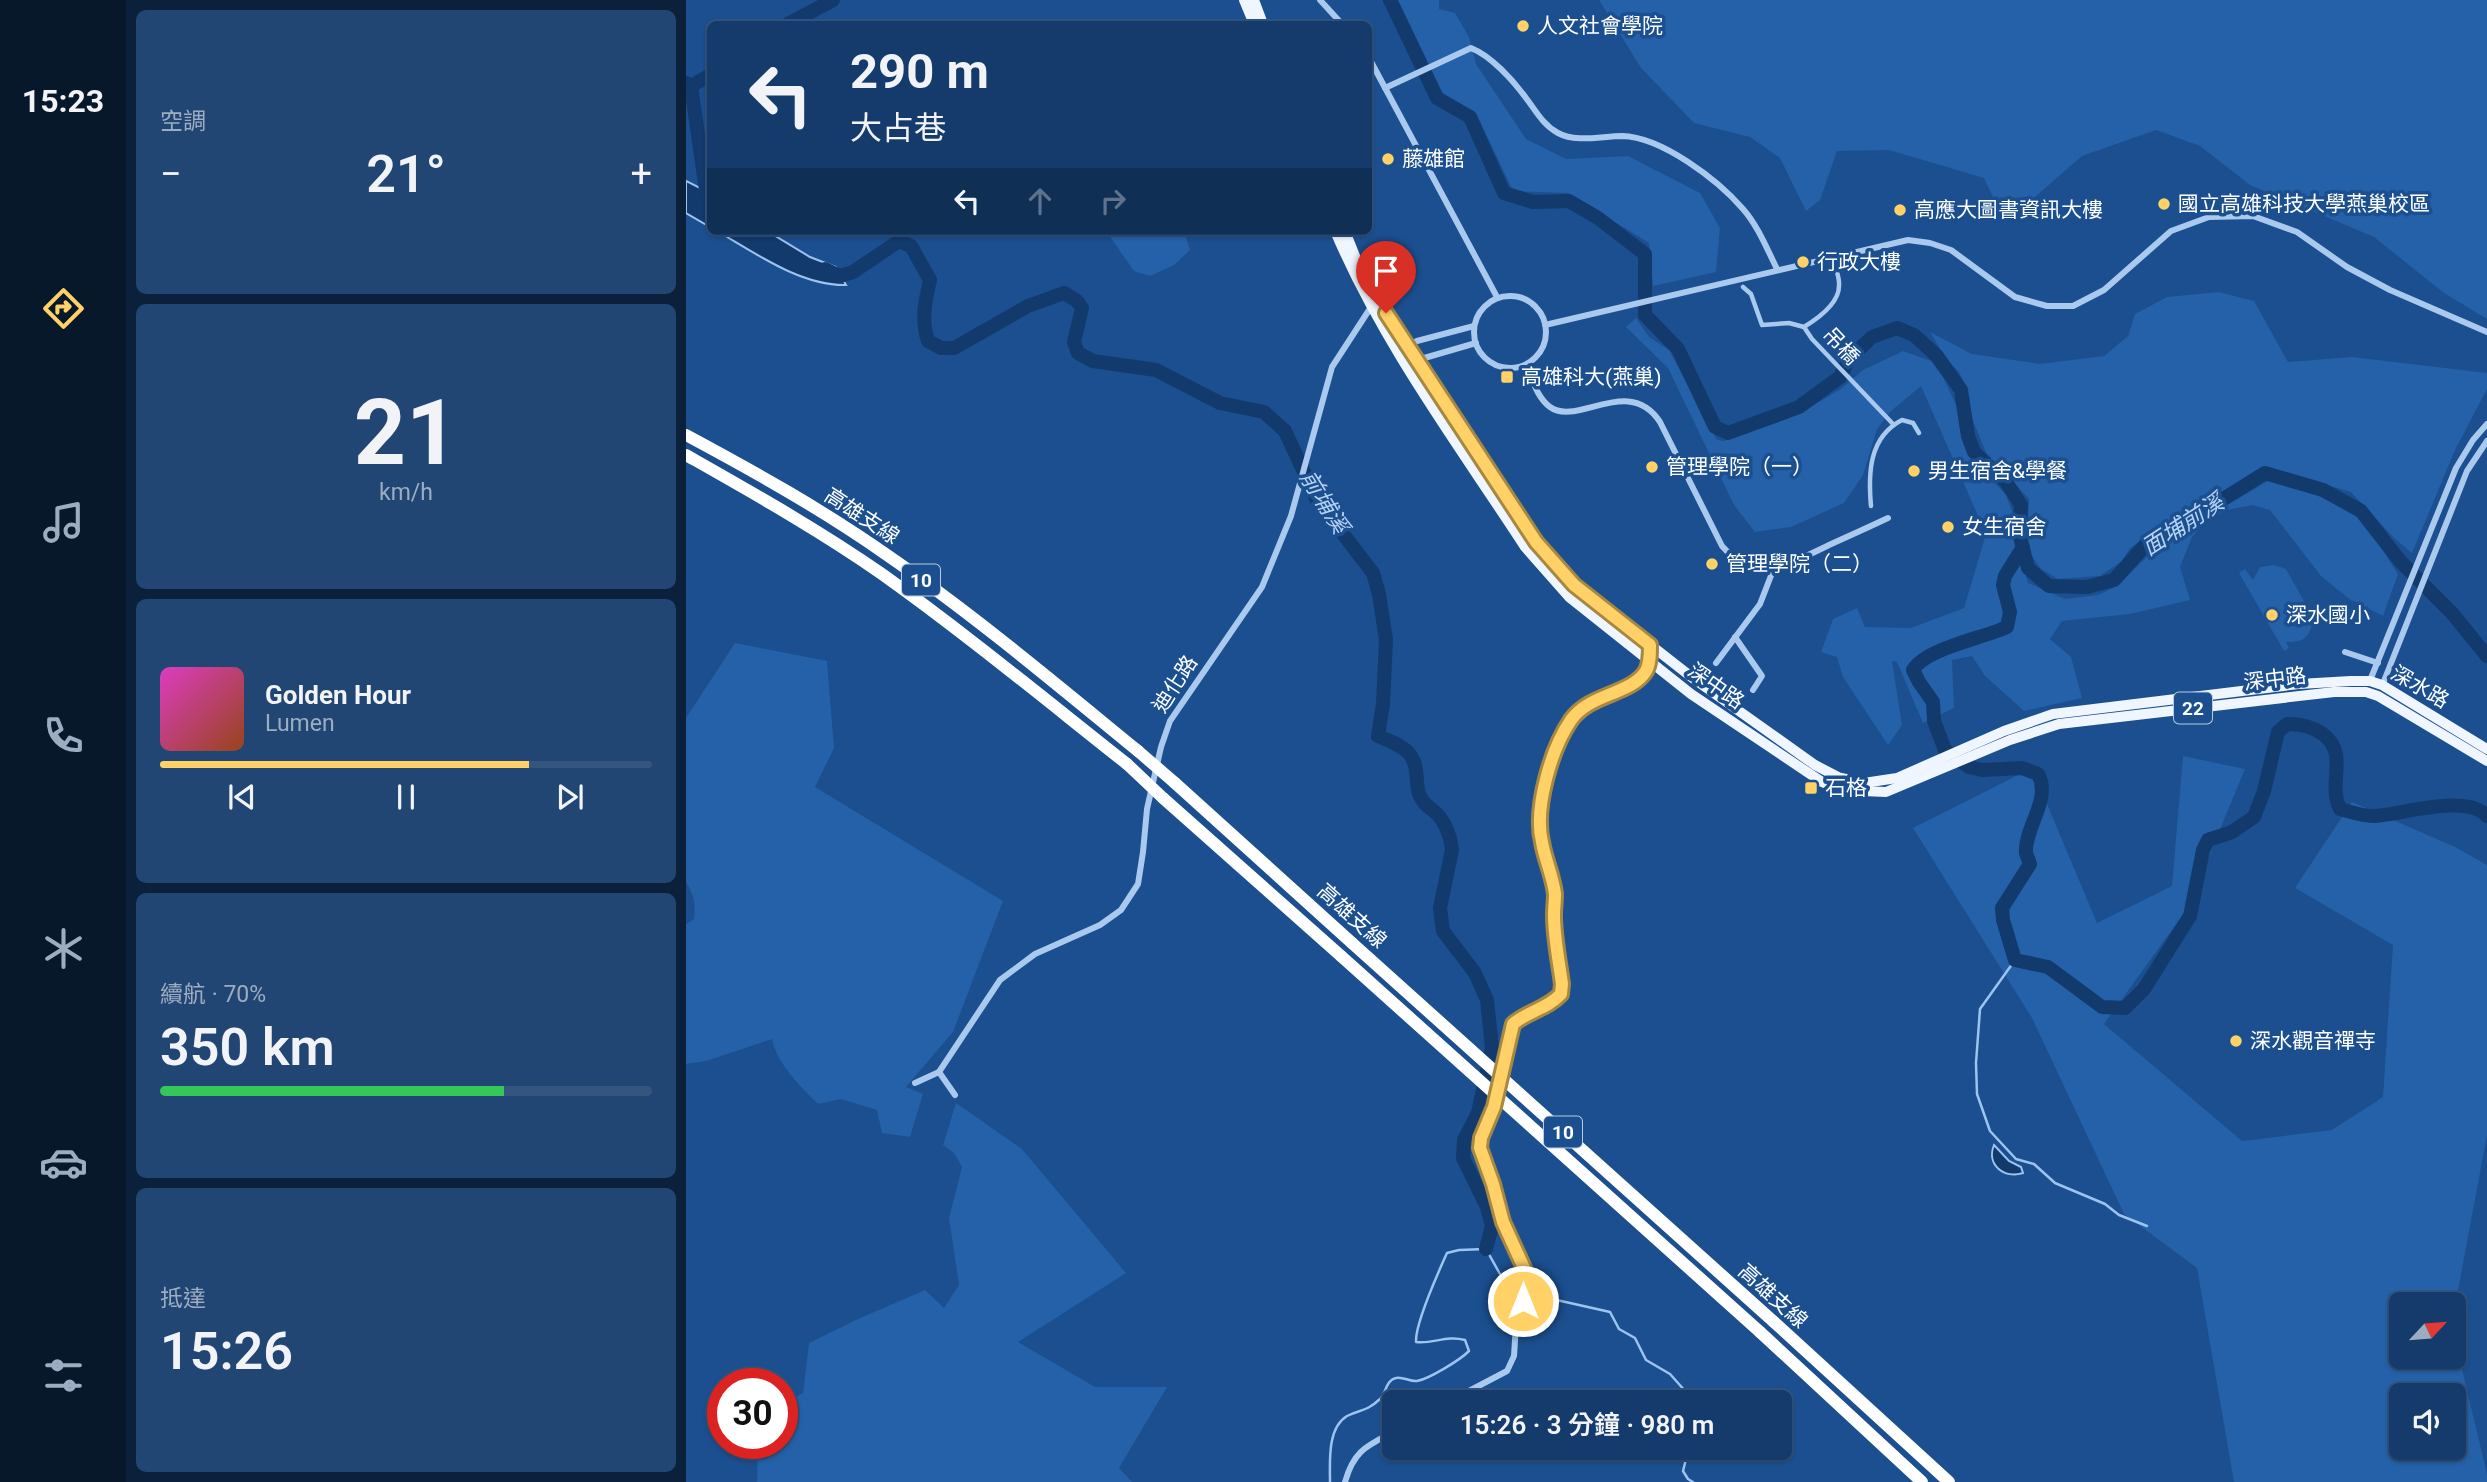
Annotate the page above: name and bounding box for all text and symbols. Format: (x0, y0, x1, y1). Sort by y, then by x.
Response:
place label: 人文社會學院 (1537, 14, 1663, 38)
marker: 人文社會學院 (1515, 18, 1531, 34)
text: 290 m (850, 43, 989, 100)
icon: left (735, 49, 826, 140)
text: 15:23 (22, 82, 104, 120)
text: 空調 (160, 108, 206, 135)
text: 大占巷 (850, 109, 946, 147)
text: 21° (366, 144, 446, 205)
place label: 藤雄館 (1402, 147, 1465, 171)
marker: 藤雄館 (1380, 151, 1396, 167)
text: − (160, 152, 182, 196)
text: + (630, 152, 652, 196)
icon: left (948, 182, 986, 220)
icon: ahead (1021, 182, 1059, 220)
icon: right (1094, 182, 1132, 220)
place label: 國立高雄科技大學燕巢校區 (2178, 192, 2430, 216)
marker: 國立高雄科技大學燕巢校區 (2156, 196, 2172, 212)
place label: 高應大圖書資訊大樓 (1914, 198, 2103, 222)
marker: 高應大圖書資訊大樓 (1892, 202, 1908, 218)
pin (1356, 241, 1416, 313)
place label: 行政大樓 (1817, 250, 1901, 274)
icon: arrive (1367, 252, 1405, 290)
marker: 行政大樓 (1795, 254, 1811, 270)
icon: directions (39, 284, 88, 333)
street label: 吊橋 (1818, 322, 1864, 370)
place label: 高雄科大(燕巢) (1521, 365, 1662, 389)
marker: 高雄科大(燕巢) (1499, 369, 1515, 385)
text: 21 (354, 380, 458, 486)
place label: 管理學院（一） (1666, 455, 1813, 479)
marker: 管理學院（一） (1644, 459, 1660, 475)
place label: 男生宿舍&學餐 (1928, 459, 2067, 483)
marker: 男生宿舍&學餐 (1906, 463, 1922, 479)
water label: 前埔溪 (1294, 466, 1355, 541)
text: km/h (379, 479, 433, 506)
street label: 高雄支線 (820, 483, 904, 549)
water label: 面埔前溪 (2137, 487, 2231, 561)
icon: music (39, 498, 88, 547)
place label: 女生宿舍 (1962, 515, 2046, 539)
marker: 女生宿舍 (1940, 519, 1956, 535)
place label: 管理學院（二） (1726, 552, 1873, 576)
marker: 管理學院（二） (1704, 556, 1720, 572)
road number: 10 (902, 565, 940, 596)
place label: 深水國小 (2286, 603, 2370, 627)
marker: 深水國小 (2264, 607, 2280, 623)
street label: 迪化路 (1148, 651, 1202, 717)
street label: 深中路 (1683, 658, 1749, 714)
street label: 深水路 (2387, 661, 2453, 713)
street label: 深中路 (2242, 663, 2308, 695)
text: Golden Hour (265, 680, 411, 710)
road number: 22 (2174, 692, 2212, 723)
text: Lumen (265, 710, 335, 737)
icon: phone (39, 711, 88, 760)
place label: 石格 (1825, 776, 1867, 800)
icon: previous (223, 778, 261, 816)
icon: pause (387, 778, 425, 816)
icon: next (551, 778, 589, 816)
marker: 石格 (1803, 780, 1819, 796)
street label: 高雄支線 (1313, 879, 1391, 953)
icon: climate (39, 924, 88, 973)
text: 續航 · 70% (160, 981, 266, 1008)
text: 350 km (160, 1017, 335, 1078)
place label: 深水觀音禪寺 (2250, 1029, 2376, 1053)
marker: 深水觀音禪寺 (2228, 1033, 2244, 1049)
road number: 10 (1544, 1116, 1582, 1148)
icon: car (39, 1138, 88, 1187)
street label: 高雄支線 (1734, 1259, 1812, 1333)
position arrow (1486, 1264, 1560, 1338)
text: 抵達 (160, 1285, 206, 1312)
north arrow (2389, 1292, 2466, 1368)
map controls (2389, 1292, 2466, 1460)
text: 15:26 (160, 1321, 293, 1382)
icon: filters (39, 1351, 88, 1400)
speed limit sign: 30 (707, 1368, 798, 1459)
button: sound (2389, 1383, 2466, 1460)
text: 15:26 · 3 分鐘 · 980 m (1460, 1410, 1714, 1440)

